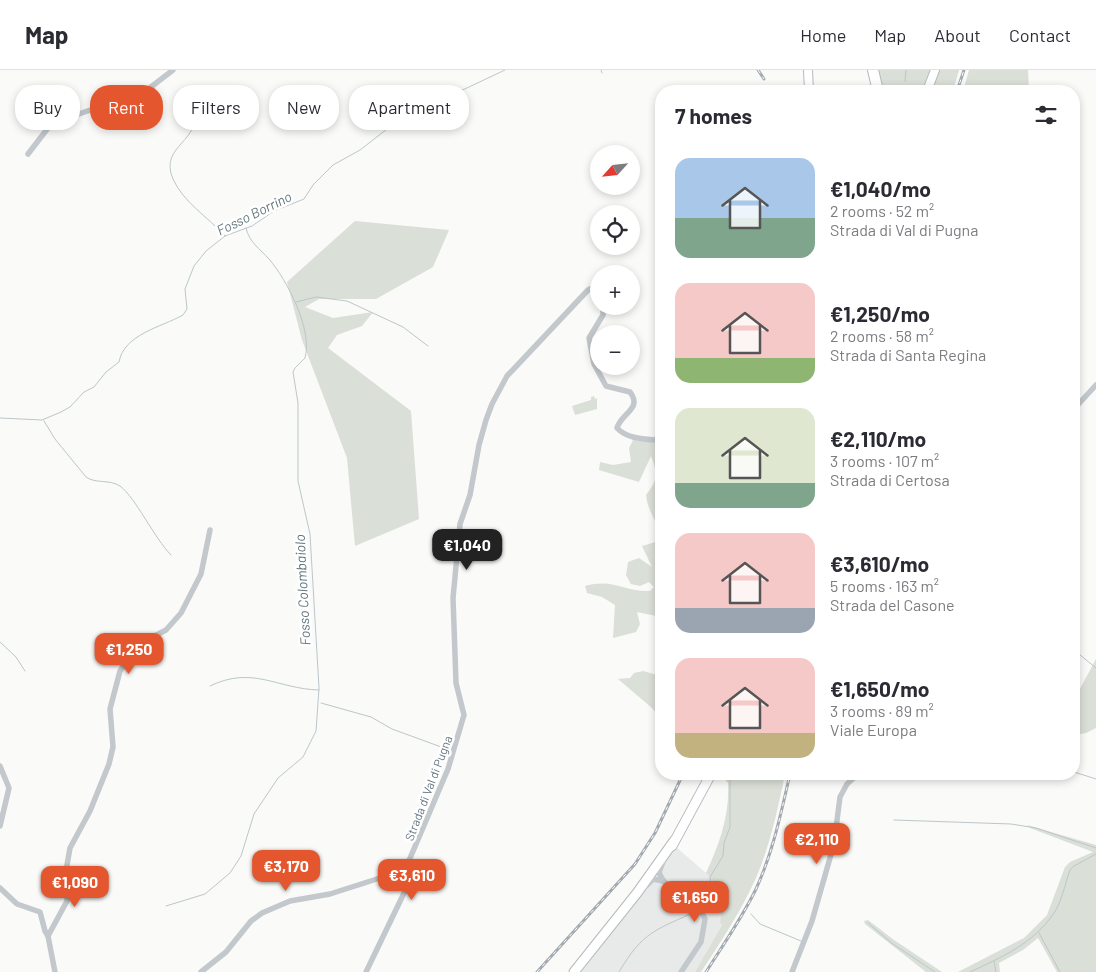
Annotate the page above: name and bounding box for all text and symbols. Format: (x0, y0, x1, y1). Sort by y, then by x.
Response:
text: Map (25, 20, 68, 49)
text: Home (800, 24, 846, 46)
text: Map (874, 24, 906, 46)
text: About (934, 24, 981, 46)
text: Contact (1009, 24, 1071, 46)
chip: Buy (15, 85, 80, 130)
chip: Rent (90, 85, 163, 130)
chip: Filters (173, 85, 259, 130)
chip: New (269, 85, 339, 130)
chip: Apartment (349, 85, 469, 130)
icon: filters (1032, 101, 1060, 129)
text: 7 homes (675, 103, 752, 128)
north arrow (590, 145, 640, 195)
map controls (590, 145, 640, 375)
text: €1,040/mo (830, 176, 931, 201)
icon: home (715, 178, 775, 238)
water label: Fosso Borrino (214, 188, 294, 238)
text: 2 rooms · 52 m² (830, 201, 934, 220)
button: locate (590, 205, 640, 255)
text: Strada di Val di Pugna (830, 220, 978, 239)
button: + (590, 265, 640, 315)
text: €1,250/mo (830, 301, 930, 326)
icon: home (715, 303, 775, 363)
button: − (590, 325, 640, 375)
text: 2 rooms · 58 m² (830, 326, 934, 345)
text: Strada di Santa Regina (830, 345, 986, 364)
text: €2,110/mo (830, 426, 926, 451)
icon: home (715, 428, 775, 488)
text: 3 rooms · 107 m² (830, 451, 939, 470)
text: Strada di Certosa (830, 470, 950, 489)
pin: €1,040 (426, 528, 508, 571)
water label: Fosso Colombaiolo (291, 534, 313, 646)
text: €1,040 (443, 535, 491, 554)
text: €3,610/mo (830, 551, 929, 576)
icon: home (715, 553, 775, 613)
text: 5 rooms · 163 m² (830, 576, 939, 595)
text: Strada del Casone (830, 595, 955, 614)
pin: €1,250 (88, 632, 170, 675)
text: €1,250 (106, 639, 152, 658)
text: €1,650/mo (830, 676, 929, 701)
icon: home (715, 678, 775, 738)
text: 3 rooms · 89 m² (830, 701, 934, 720)
text: Viale Europa (830, 720, 917, 739)
street label: Strada di Val di Pugna (402, 734, 454, 842)
pin: €2,110 (776, 822, 858, 865)
text: €2,110 (795, 829, 839, 848)
pin: €3,170 (245, 850, 327, 892)
text: €3,170 (263, 856, 309, 875)
pin: €3,610 (371, 858, 453, 901)
text: €3,610 (389, 865, 435, 884)
pin: €1,090 (34, 866, 116, 908)
text: €1,090 (52, 872, 98, 891)
pin: €1,650 (654, 880, 736, 923)
text: €1,650 (672, 887, 718, 906)

